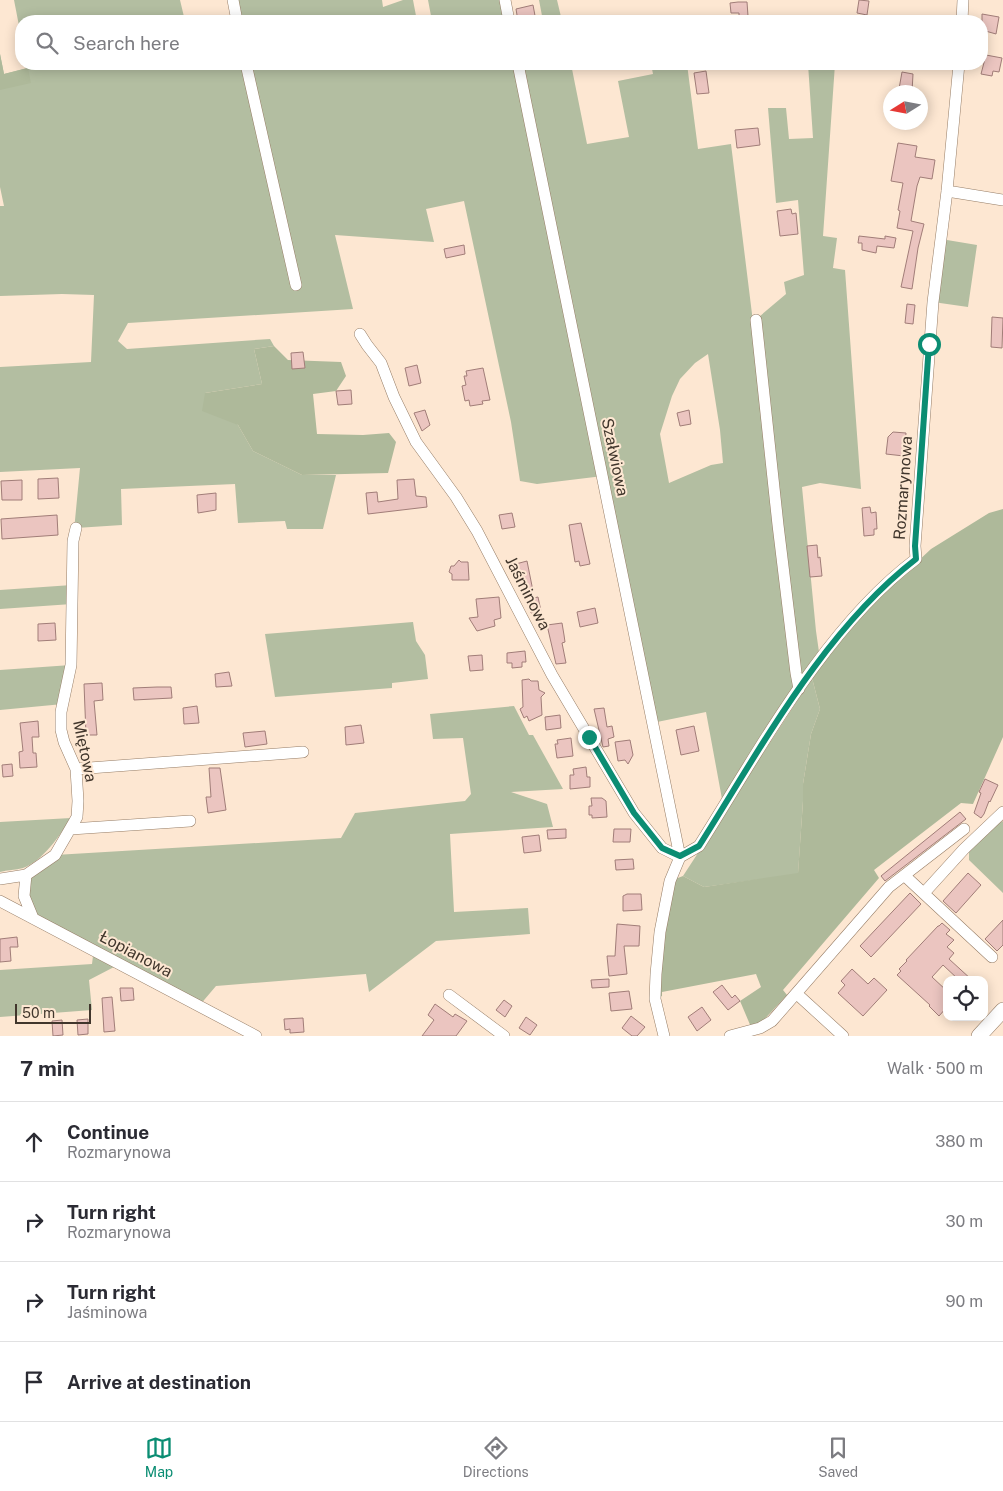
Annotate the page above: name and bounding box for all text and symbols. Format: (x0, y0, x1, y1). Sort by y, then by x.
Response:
search box (15, 15, 988, 70)
icon: search (33, 29, 61, 57)
text: Search here (73, 32, 180, 54)
north arrow (883, 85, 928, 130)
route start (918, 333, 941, 356)
street label: Szałwiowa (597, 416, 633, 498)
street label: Rozmarynowa (890, 435, 916, 541)
street label: Jaśminowa (501, 553, 555, 633)
street label: Miętowa (69, 718, 101, 784)
route end (578, 726, 601, 749)
street label: Łopianowa (96, 927, 176, 981)
map controls (943, 976, 988, 1021)
button: locate (943, 976, 988, 1021)
scale bar (15, 1001, 91, 1024)
text: 50 m (22, 1005, 55, 1021)
text: 7 min (20, 1056, 75, 1081)
text: Walk · 500 m (887, 1059, 983, 1078)
text: Continue (67, 1121, 149, 1143)
icon: ahead (20, 1128, 48, 1156)
text: 380 m (935, 1132, 983, 1151)
text: Rozmarynowa (67, 1143, 171, 1162)
text: Turn right (67, 1201, 156, 1223)
icon: right (20, 1208, 48, 1236)
text: 30 m (946, 1212, 983, 1231)
text: Rozmarynowa (67, 1223, 171, 1242)
text: Turn right (67, 1281, 156, 1303)
icon: right (20, 1288, 48, 1316)
text: 90 m (946, 1292, 983, 1311)
text: Jaśminowa (67, 1303, 147, 1322)
icon: arrive (20, 1368, 48, 1396)
text: Arrive at destination (67, 1371, 251, 1393)
tab: Map (145, 1434, 173, 1480)
tab: Directions (463, 1434, 529, 1480)
tab: Saved (818, 1434, 858, 1480)

